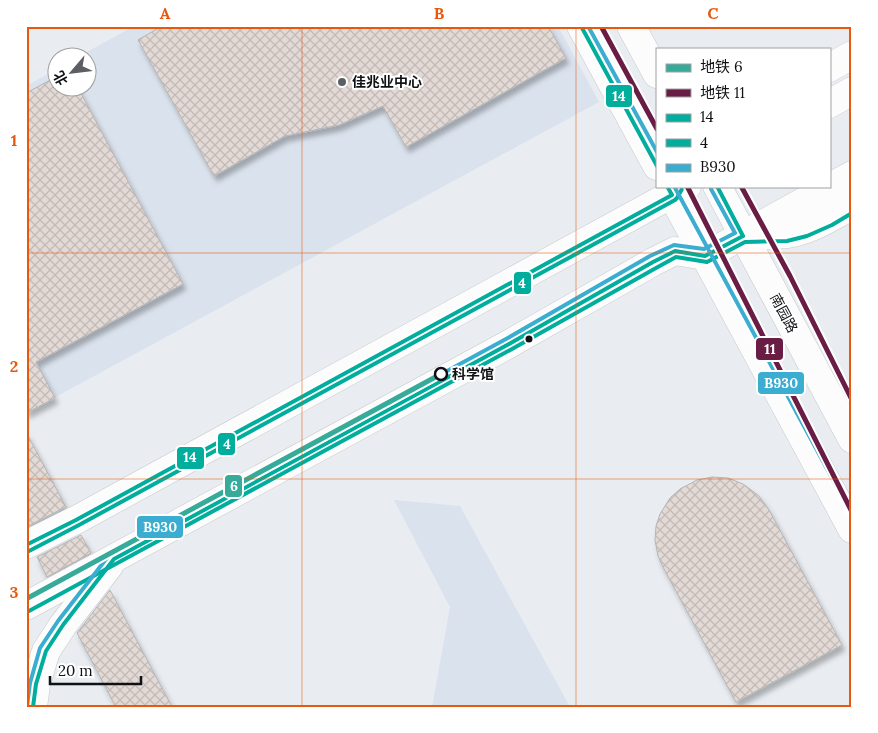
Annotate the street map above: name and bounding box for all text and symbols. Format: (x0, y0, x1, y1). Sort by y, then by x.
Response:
text: A (160, 3, 171, 23)
text: B (434, 3, 445, 23)
text: C (707, 3, 719, 23)
north arrow (48, 48, 98, 98)
legend (656, 48, 830, 188)
text: 地铁 6 (700, 57, 743, 76)
text: 北 (49, 68, 72, 89)
place label: 佳兆业中心 (352, 73, 422, 91)
marker: 佳兆业中心 (336, 76, 348, 88)
text: 地铁 11 (700, 83, 745, 102)
line badge: 14 (605, 84, 633, 108)
text: 14 (612, 87, 626, 105)
text: 14 (700, 107, 714, 126)
text: 1 (11, 130, 17, 150)
text: 4 (700, 133, 708, 152)
text: B930 (700, 157, 736, 176)
line badge: 4 (513, 271, 532, 295)
text: 4 (518, 274, 526, 292)
street label: 南园路 (766, 290, 802, 336)
unlabelled marker (524, 334, 534, 344)
line badge: 11 (755, 337, 784, 361)
text: 11 (764, 340, 776, 358)
text: 2 (10, 356, 18, 376)
place label: 科学馆 (452, 365, 494, 383)
marker: 科学馆 (434, 367, 448, 381)
line badge: B930 (757, 371, 805, 395)
text: B930 (764, 374, 798, 392)
line badge: 4 (217, 432, 236, 456)
text: 4 (223, 435, 231, 453)
line badge: 14 (176, 446, 205, 470)
text: 14 (183, 448, 197, 466)
line badge: 6 (224, 474, 243, 498)
text: 6 (230, 477, 238, 495)
line badge: B930 (136, 515, 184, 539)
text: B930 (143, 518, 177, 536)
text: 3 (10, 582, 19, 602)
scale bar (50, 653, 141, 685)
text: 20 m (58, 661, 93, 680)

